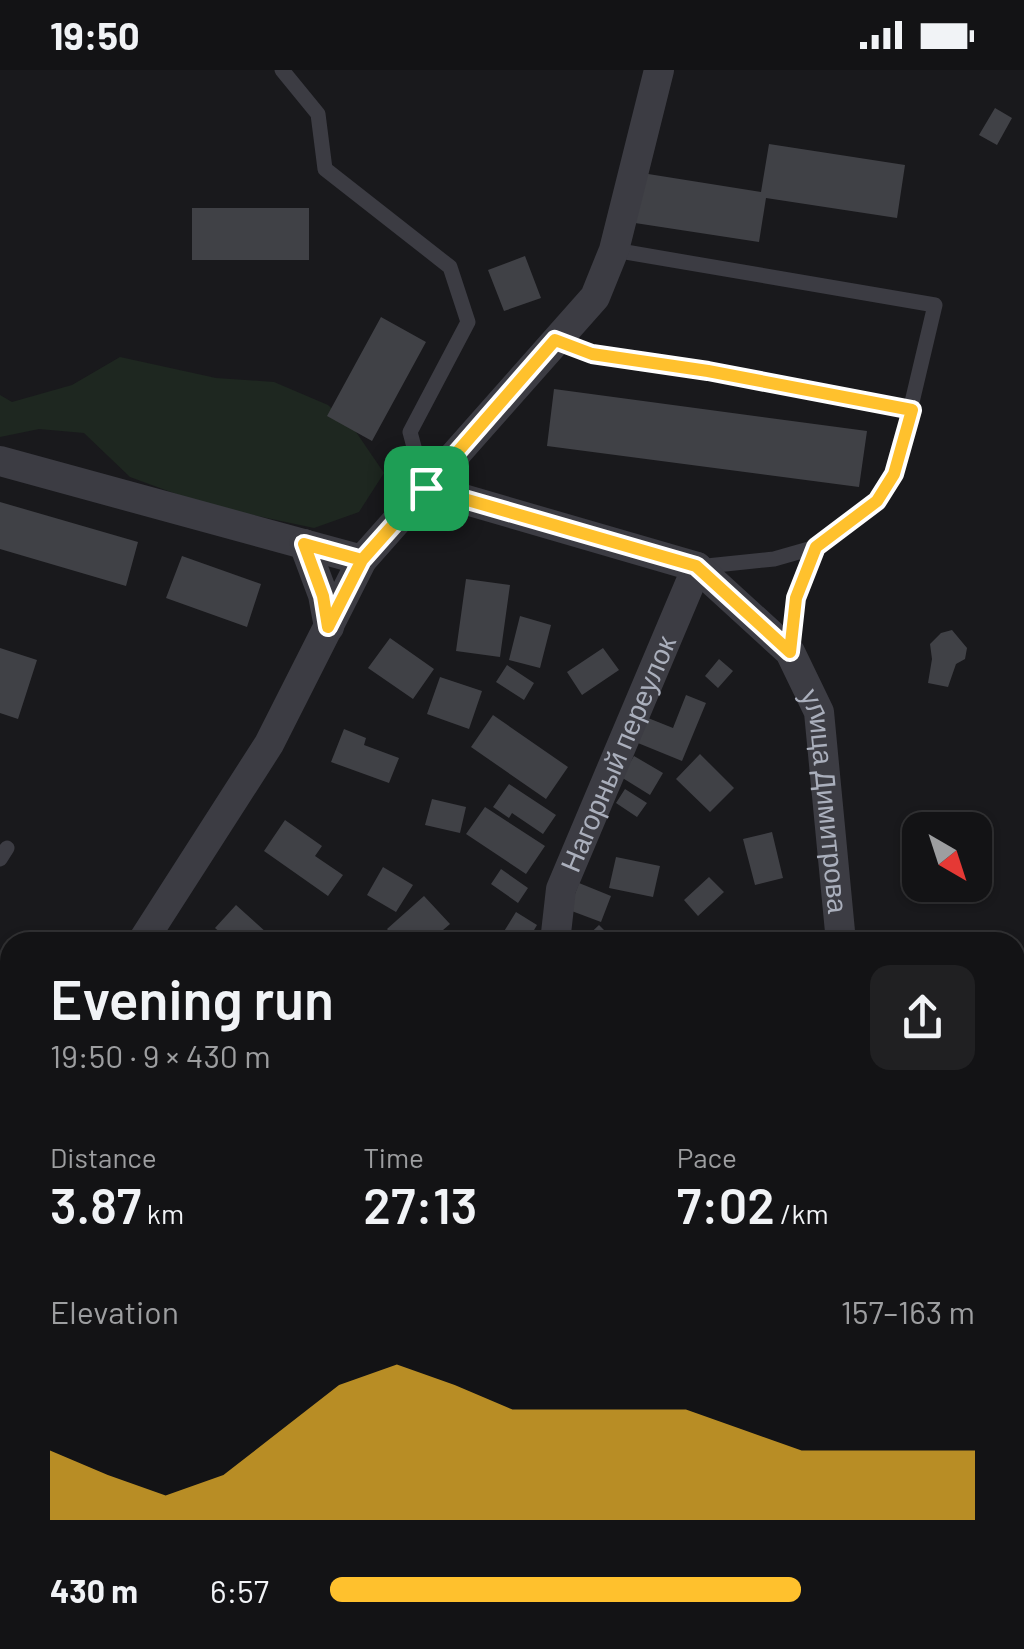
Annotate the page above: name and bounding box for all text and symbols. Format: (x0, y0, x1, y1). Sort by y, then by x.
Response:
text: 19:50 (50, 12, 140, 58)
pin (384, 446, 469, 531)
icon: arrive (399, 461, 454, 516)
street label: Нагорный переулок (552, 630, 682, 877)
street label: улица Димитрова (794, 683, 856, 915)
north arrow (902, 812, 992, 902)
map controls (902, 812, 992, 902)
text: Evening run (50, 965, 334, 1031)
button: share (870, 965, 975, 1070)
text: 19:50 · 9 × 430 m (50, 1036, 271, 1074)
text: Distance (50, 1140, 157, 1174)
text: Time (363, 1140, 424, 1174)
text: Pace (677, 1140, 737, 1174)
text: 3.87 (50, 1174, 141, 1234)
text: 27:13 (363, 1174, 477, 1234)
text: 7:02 (677, 1174, 775, 1234)
text: km (141, 1196, 184, 1230)
text: /km (775, 1196, 829, 1230)
text: Elevation (50, 1292, 179, 1330)
text: 157–163 m (841, 1292, 975, 1330)
text: 430 m (50, 1571, 138, 1609)
text: 6:57 (210, 1571, 269, 1609)

